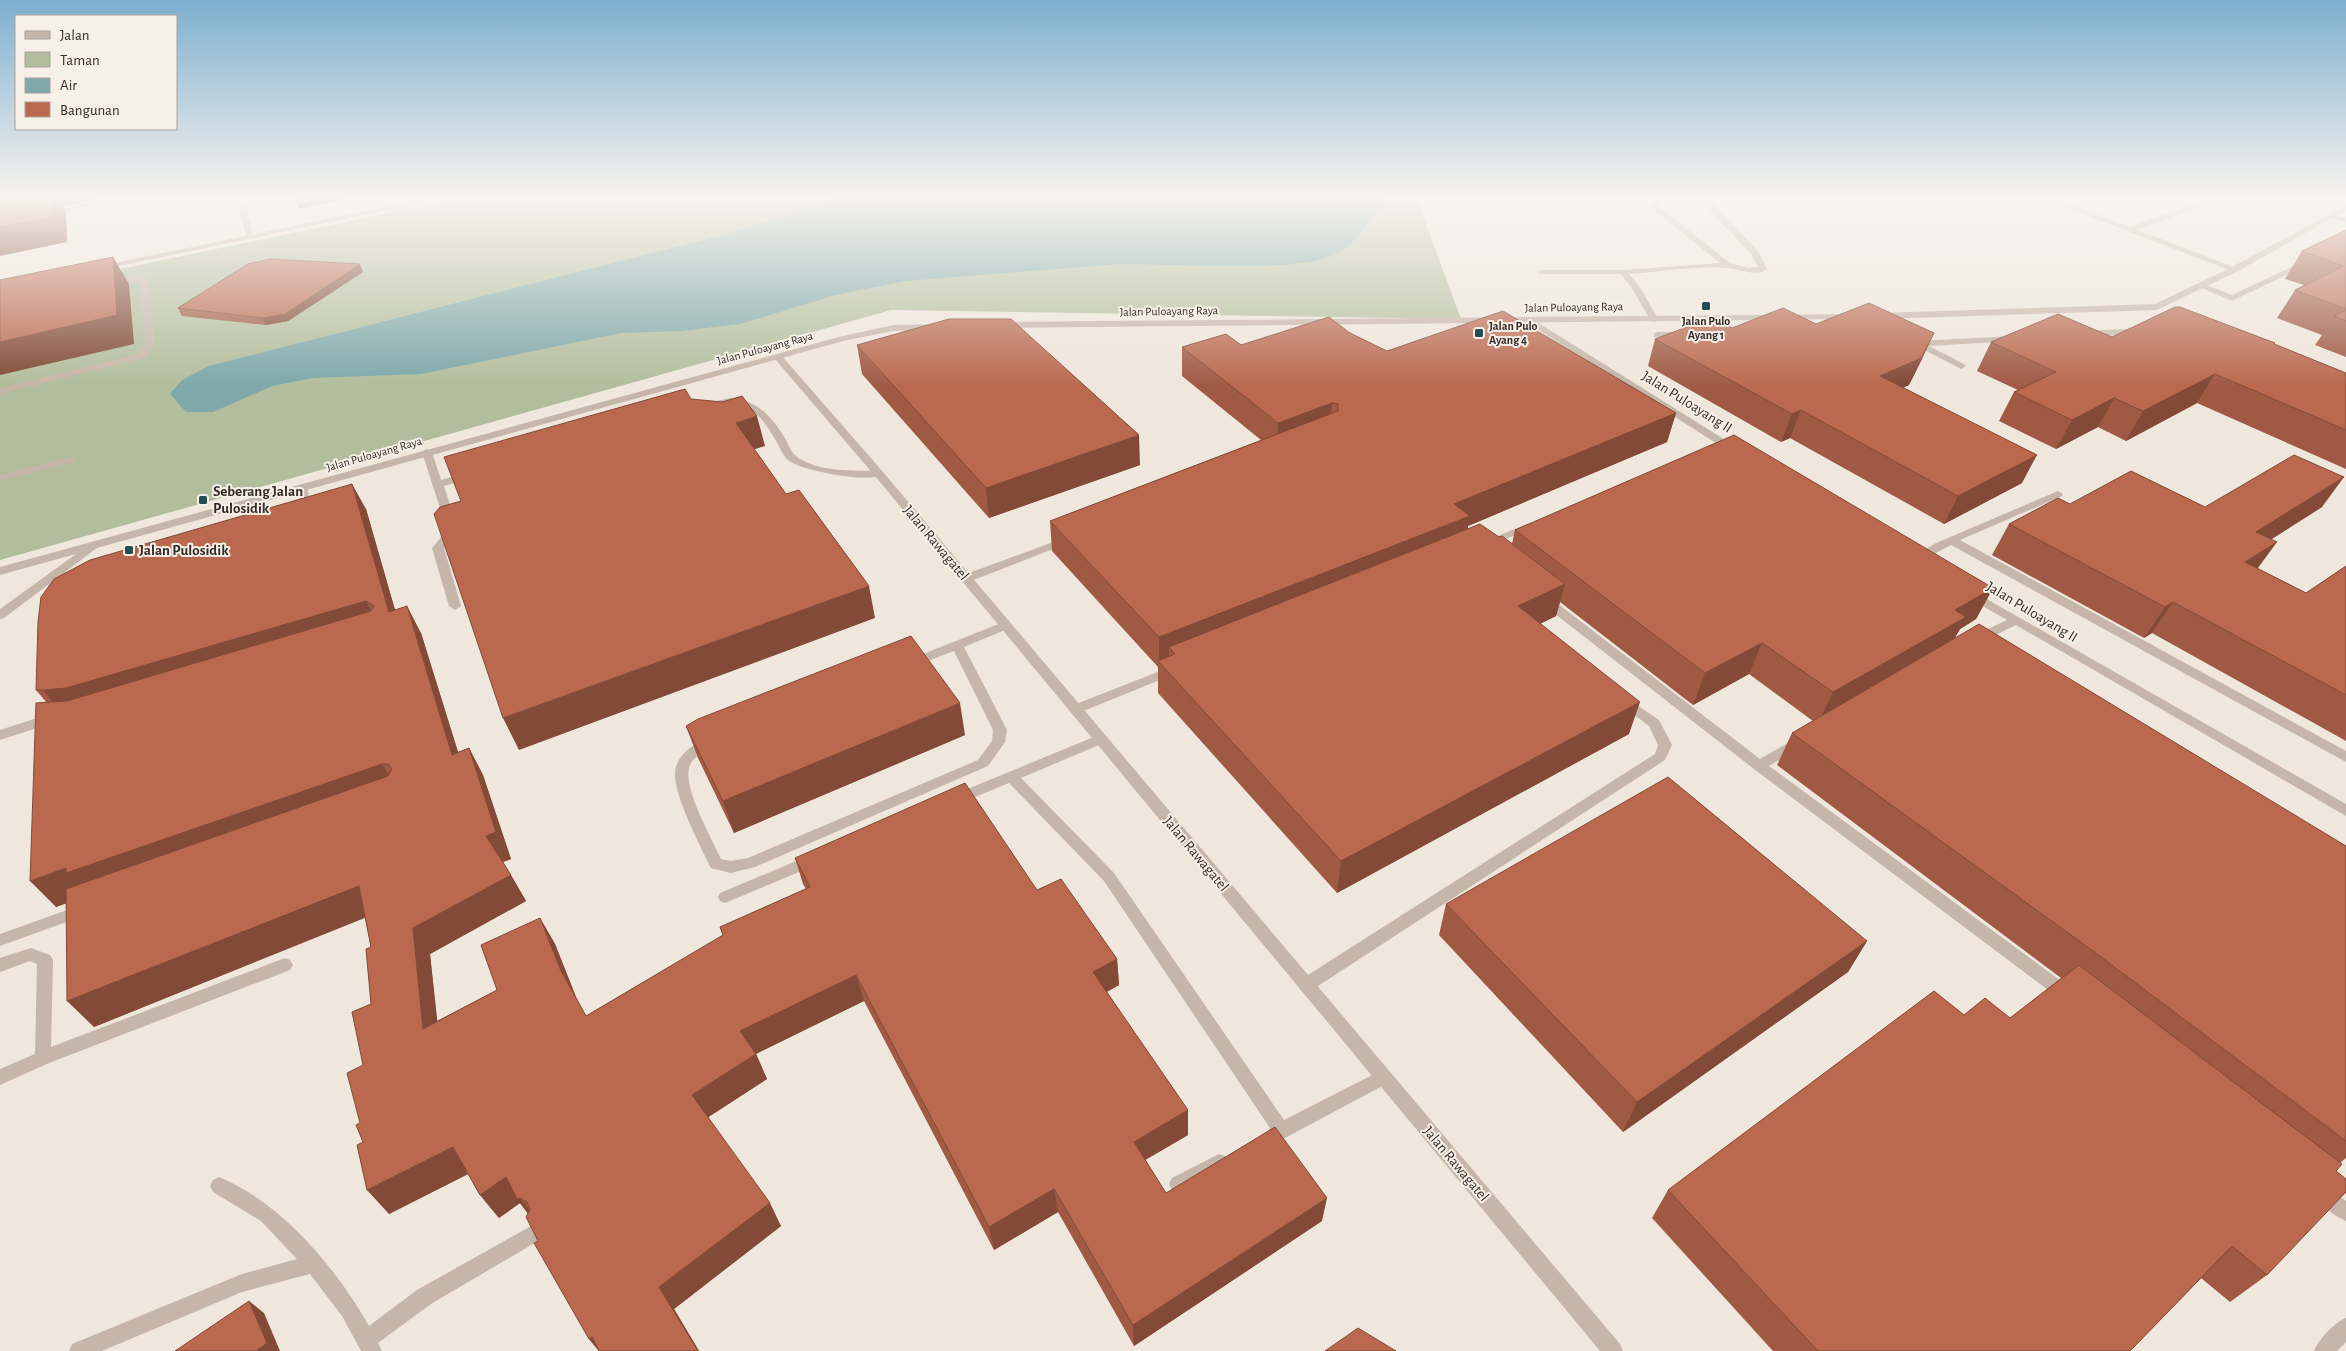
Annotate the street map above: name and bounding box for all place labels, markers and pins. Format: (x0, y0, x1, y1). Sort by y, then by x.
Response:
marker: Jalan Pulo Ayang 1 (1700, 300, 1712, 312)
place label: Jalan Pulo Ayang 1 (1682, 315, 1730, 342)
place label: Jalan Pulo Ayang 4 (1489, 320, 1538, 347)
marker: Jalan Pulo Ayang 4 (1473, 327, 1485, 339)
place label: Seberang Jalan Pulosidik (213, 484, 303, 516)
marker: Seberang Jalan Pulosidik (197, 494, 209, 506)
place label: Jalan Pulosidik (139, 543, 229, 558)
marker: Jalan Pulosidik (123, 544, 135, 556)

